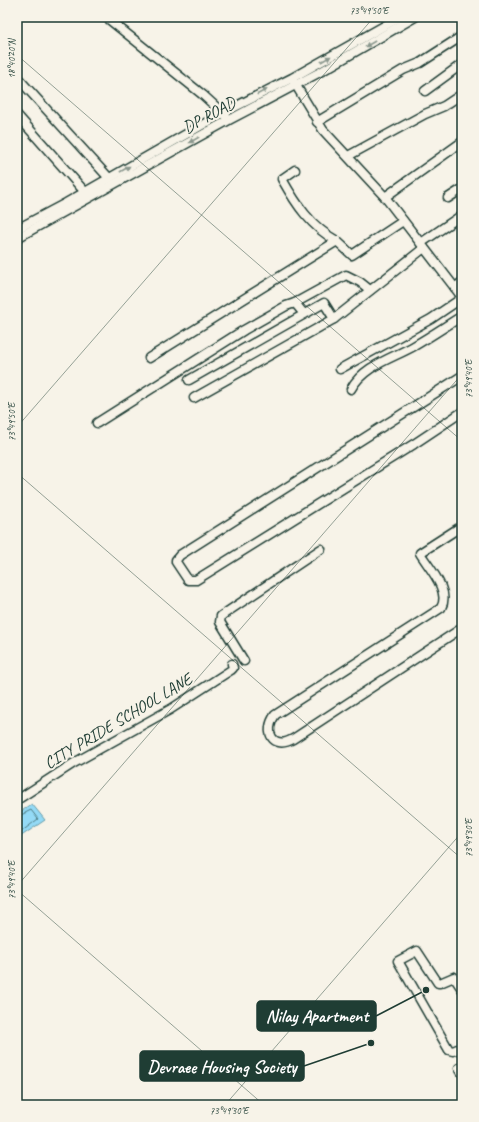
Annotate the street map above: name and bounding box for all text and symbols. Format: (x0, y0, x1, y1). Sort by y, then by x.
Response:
text: 73°49'50"E (350, 4, 390, 17)
text: 18°40'20"N (5, 37, 18, 79)
one-way arrow (364, 40, 376, 47)
one-way arrow (320, 55, 332, 62)
one-way arrow (257, 89, 268, 95)
street label: DP ROAD (179, 91, 241, 138)
one-way arrow (188, 136, 200, 143)
one-way arrow (119, 166, 131, 173)
text: 73°49'40"E (462, 358, 475, 398)
text: 73°49'50"E (5, 401, 18, 441)
street label: CITY PRIDE SCHOOL LANE (40, 668, 197, 773)
text: 73°49'30"E (462, 817, 475, 857)
text: 73°49'40"E (5, 859, 18, 899)
callout: Nilay Apartment (257, 1001, 376, 1031)
text: Nilay Apartment (266, 1005, 370, 1027)
callout: Devraee Housing Society (140, 1051, 304, 1081)
text: Devraee Housing Society (147, 1056, 298, 1078)
text: 73°49'30"E (210, 1104, 250, 1117)

